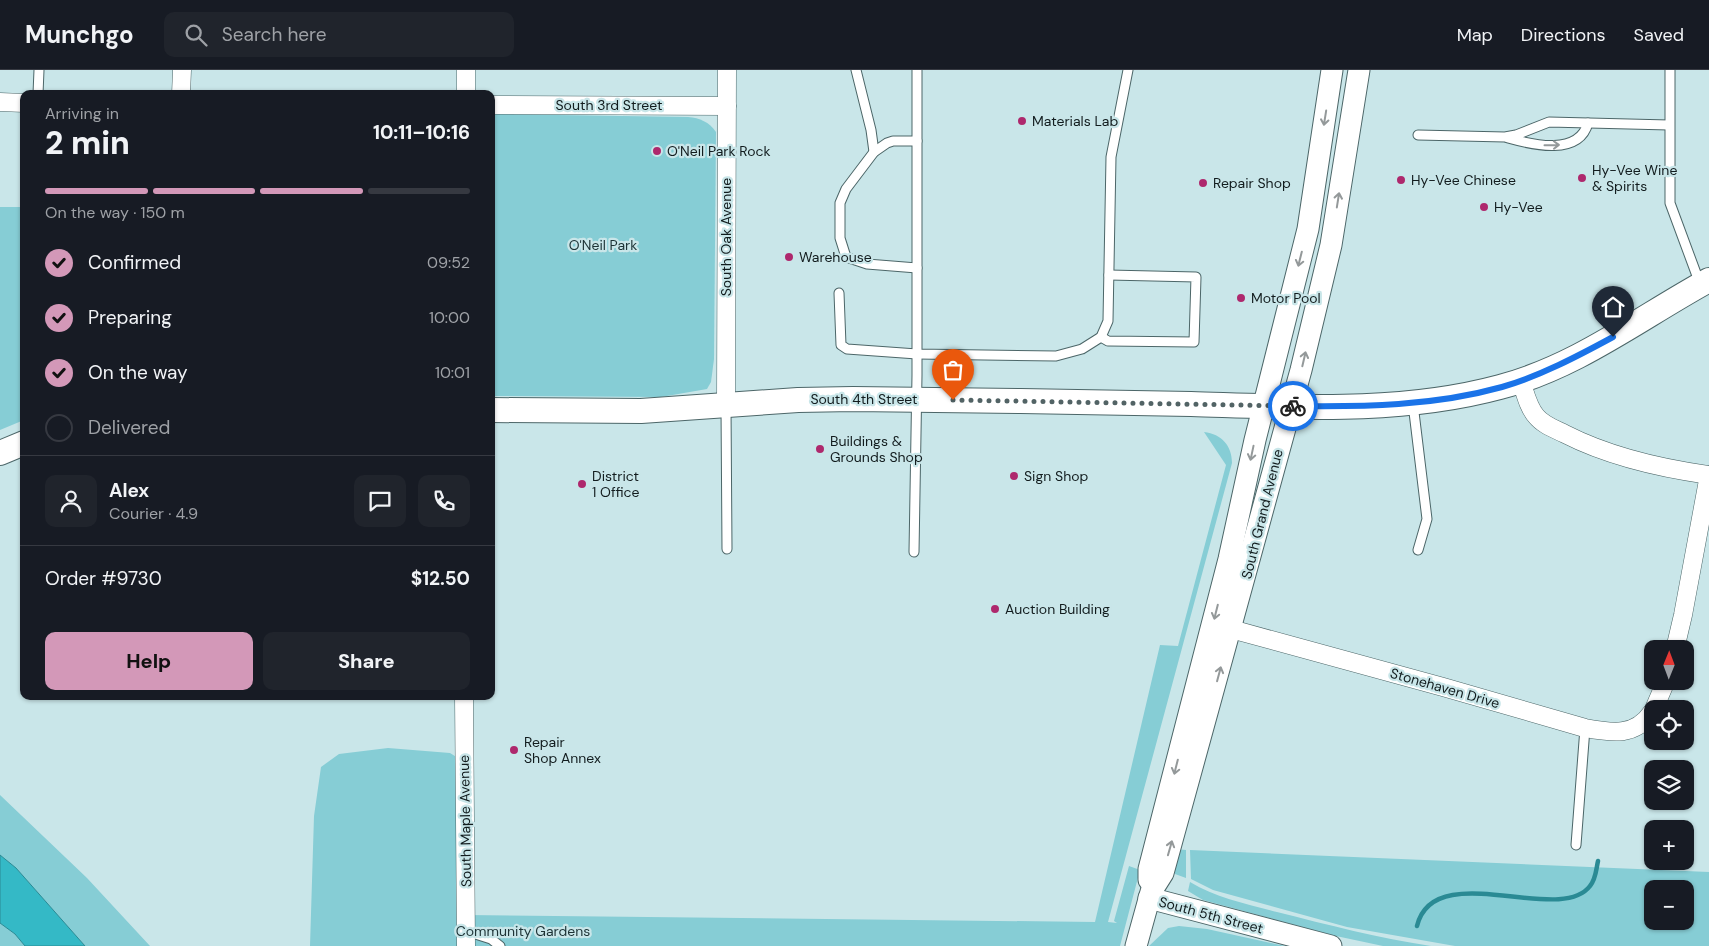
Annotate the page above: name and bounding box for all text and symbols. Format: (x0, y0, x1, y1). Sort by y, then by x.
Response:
search box (164, 12, 514, 57)
text: Munchgo (25, 19, 134, 50)
icon: search (182, 21, 210, 49)
text: Search here (222, 22, 327, 47)
text: Map (1457, 23, 1493, 47)
text: Directions (1521, 23, 1606, 47)
text: Saved (1634, 23, 1684, 47)
street label: South 3rd Street (555, 96, 663, 114)
text: Arriving in (45, 103, 119, 124)
one-way arrow (1319, 110, 1329, 126)
place label: Materials Lab (1032, 112, 1118, 130)
marker: Materials Lab (1016, 115, 1028, 127)
text: 10:11–10:16 (373, 120, 470, 145)
text: 2 min (45, 122, 130, 164)
one-way arrow (1543, 140, 1559, 149)
place label: O'Neil Park Rock (667, 142, 771, 160)
marker: O'Neil Park Rock (651, 145, 663, 157)
place label: Hy-Vee Wine & Spirits (1592, 161, 1677, 195)
place label: Hy-Vee Chinese (1411, 171, 1516, 189)
marker: Hy-Vee Wine & Spirits (1576, 172, 1588, 184)
place label: Repair Shop (1213, 174, 1291, 192)
marker: Hy-Vee Chinese (1395, 174, 1407, 186)
marker: Repair Shop (1197, 177, 1209, 189)
street label: South Oak Avenue (717, 178, 735, 296)
one-way arrow (1333, 193, 1343, 209)
place label: Hy-Vee (1494, 198, 1543, 216)
marker: Hy-Vee (1478, 201, 1490, 213)
text: On the way · 150 m (45, 202, 185, 223)
park label: O'Neil Park (569, 236, 637, 254)
place label: Warehouse (799, 248, 872, 266)
icon: check (45, 249, 73, 277)
text: Confirmed (88, 250, 181, 275)
marker: Warehouse (783, 251, 795, 263)
one-way arrow (1295, 251, 1305, 267)
text: 09:52 (427, 252, 470, 273)
pin (1592, 286, 1634, 337)
place label: Motor Pool (1251, 289, 1321, 307)
marker: Motor Pool (1235, 292, 1247, 304)
icon: home (1599, 293, 1627, 321)
icon: check (45, 304, 73, 332)
text: Preparing (88, 305, 172, 330)
text: 10:00 (429, 307, 470, 328)
pin (932, 349, 974, 400)
one-way arrow (1300, 352, 1309, 368)
icon: bag (939, 356, 967, 384)
icon: check (45, 359, 73, 387)
text: On the way (88, 360, 188, 385)
text: 10:01 (435, 362, 470, 383)
courier (1268, 381, 1318, 431)
street label: South 4th Street (810, 390, 918, 408)
icon: bike (1279, 392, 1307, 420)
text: Delivered (88, 415, 170, 440)
place label: Buildings & Grounds Shop (830, 432, 923, 466)
marker: Buildings & Grounds Shop (814, 443, 826, 455)
one-way arrow (1247, 445, 1257, 461)
street label: South Grand Avenue (1237, 447, 1287, 581)
place label: District 1 Office (592, 467, 640, 501)
place label: Sign Shop (1024, 467, 1089, 485)
marker: Sign Shop (1008, 470, 1020, 482)
button: person (45, 475, 97, 527)
button: chat (354, 475, 406, 527)
button: phone (418, 475, 470, 527)
text: Alex (109, 478, 149, 503)
marker: District 1 Office (576, 478, 588, 490)
text: Courier · 4.9 (109, 503, 198, 524)
text: Order #9730 (45, 566, 162, 591)
text: $12.50 (411, 566, 470, 591)
place label: Auction Building (1005, 600, 1110, 618)
marker: Auction Building (989, 603, 1001, 615)
one-way arrow (1211, 603, 1220, 619)
button: Help (45, 632, 253, 690)
button: Share (263, 632, 470, 690)
north arrow (1644, 640, 1694, 690)
map controls (1644, 640, 1694, 930)
street label: Stonehaven Drive (1388, 664, 1502, 712)
one-way arrow (1215, 666, 1224, 682)
button: locate (1644, 700, 1694, 750)
place label: Repair Shop Annex (524, 733, 601, 767)
marker: Repair Shop Annex (508, 744, 520, 756)
street label: South Maple Avenue (455, 755, 475, 887)
one-way arrow (1171, 758, 1180, 774)
button: layers (1644, 760, 1694, 810)
button: + (1644, 820, 1694, 870)
one-way arrow (1166, 841, 1176, 857)
button: − (1644, 880, 1694, 930)
street label: South 5th Street (1157, 892, 1265, 938)
park label: Community Gardens (456, 922, 590, 940)

